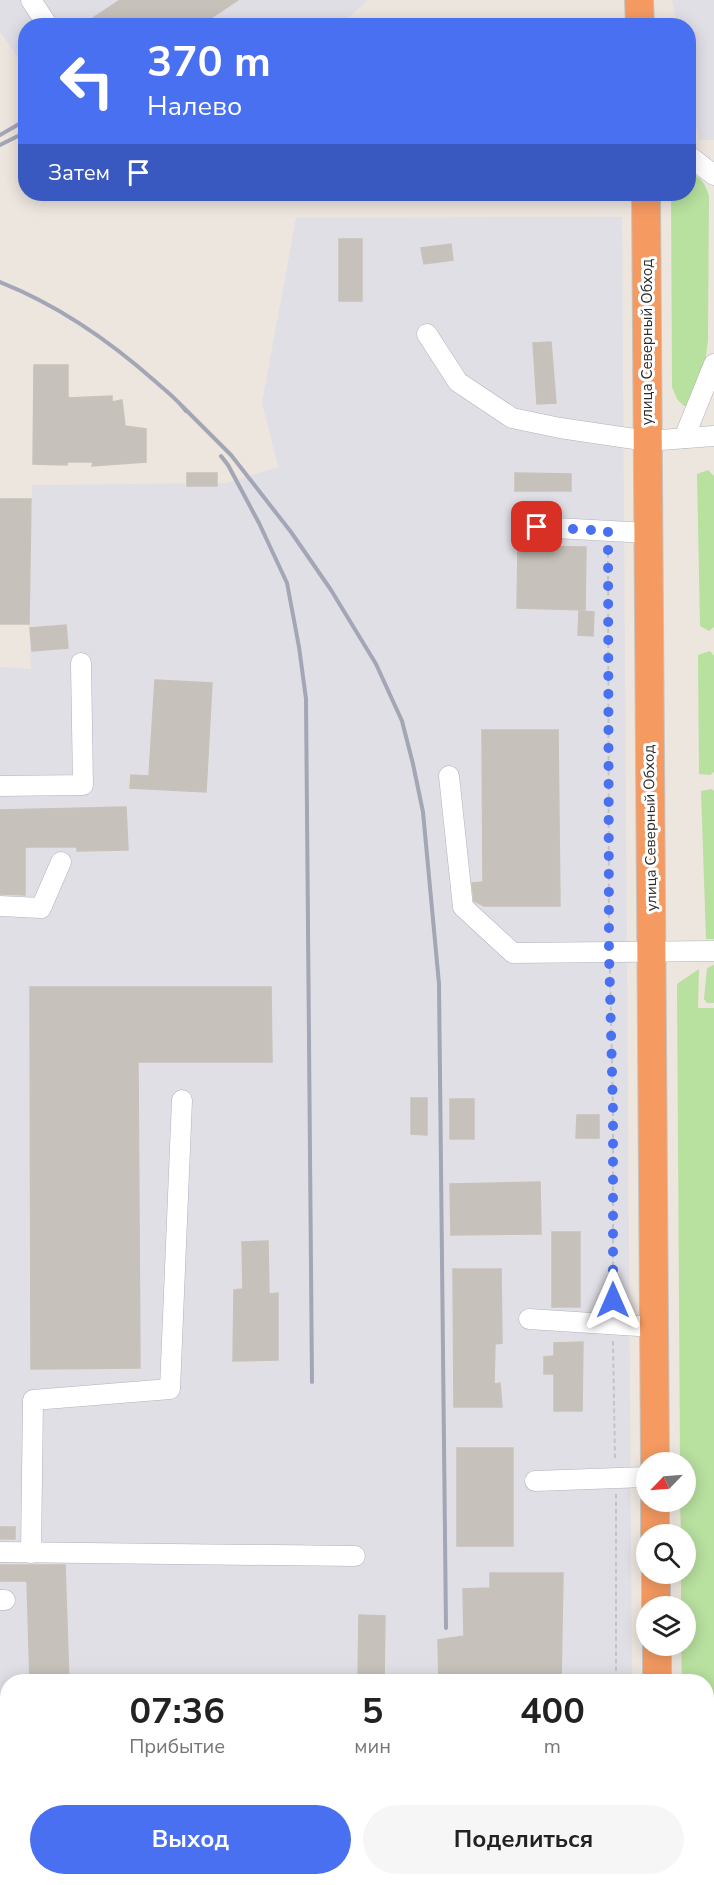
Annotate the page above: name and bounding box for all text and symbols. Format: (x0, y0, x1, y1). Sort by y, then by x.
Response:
text: 370 m (147, 34, 271, 91)
icon: left (48, 42, 126, 120)
text: Налево (147, 88, 242, 125)
icon: arrive (122, 156, 155, 189)
text: Затем (48, 158, 110, 188)
street label: улица Северный Обход (637, 259, 657, 425)
pin (511, 501, 562, 552)
icon: arrive (520, 510, 553, 543)
street label: улица Северный Обход (639, 744, 661, 911)
position arrow (581, 1268, 645, 1332)
north arrow (636, 1452, 696, 1512)
map controls (636, 1452, 696, 1656)
button: search (636, 1524, 696, 1584)
button: layers (636, 1596, 696, 1656)
text: 07:36 (129, 1687, 225, 1736)
text: 5 (362, 1687, 383, 1736)
text: 400 (520, 1687, 585, 1736)
text: Прибытие (129, 1733, 225, 1760)
text: мин (354, 1733, 391, 1760)
text: m (544, 1733, 561, 1760)
button: Выход (30, 1805, 351, 1874)
button: Поделиться (363, 1805, 684, 1874)

